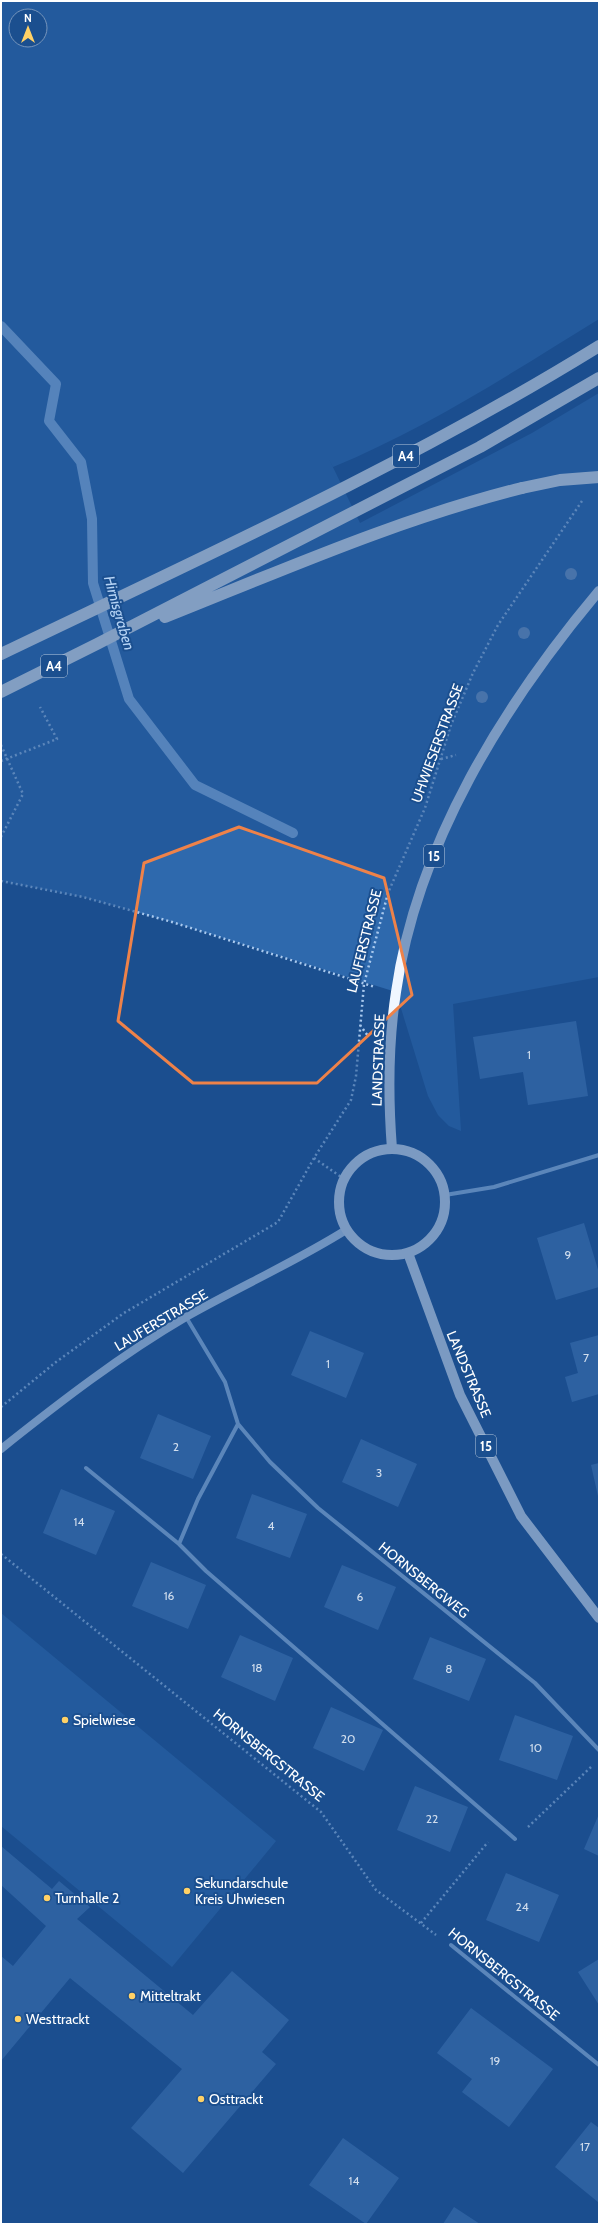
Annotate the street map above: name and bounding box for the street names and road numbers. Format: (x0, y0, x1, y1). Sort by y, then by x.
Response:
road number: A4 (393, 445, 419, 467)
road number: A4 (41, 655, 67, 677)
street label: UHWIESERSTRASSE (407, 681, 467, 805)
road number: 15 (424, 845, 444, 867)
street label: LAUFERSTRASSE (342, 887, 386, 995)
street label: LANDSTRASSE (367, 1013, 389, 1107)
street label: LAUFERSTRASSE (111, 1285, 211, 1355)
street label: LANDSTRASSE (443, 1328, 495, 1420)
road number: 15 (476, 1435, 496, 1457)
street label: HORNSBERGWEG (375, 1538, 473, 1622)
street label: HORNSBERGSTRASSE (210, 1705, 328, 1806)
street label: HORNSBERGSTRASSE (445, 1924, 563, 2025)

